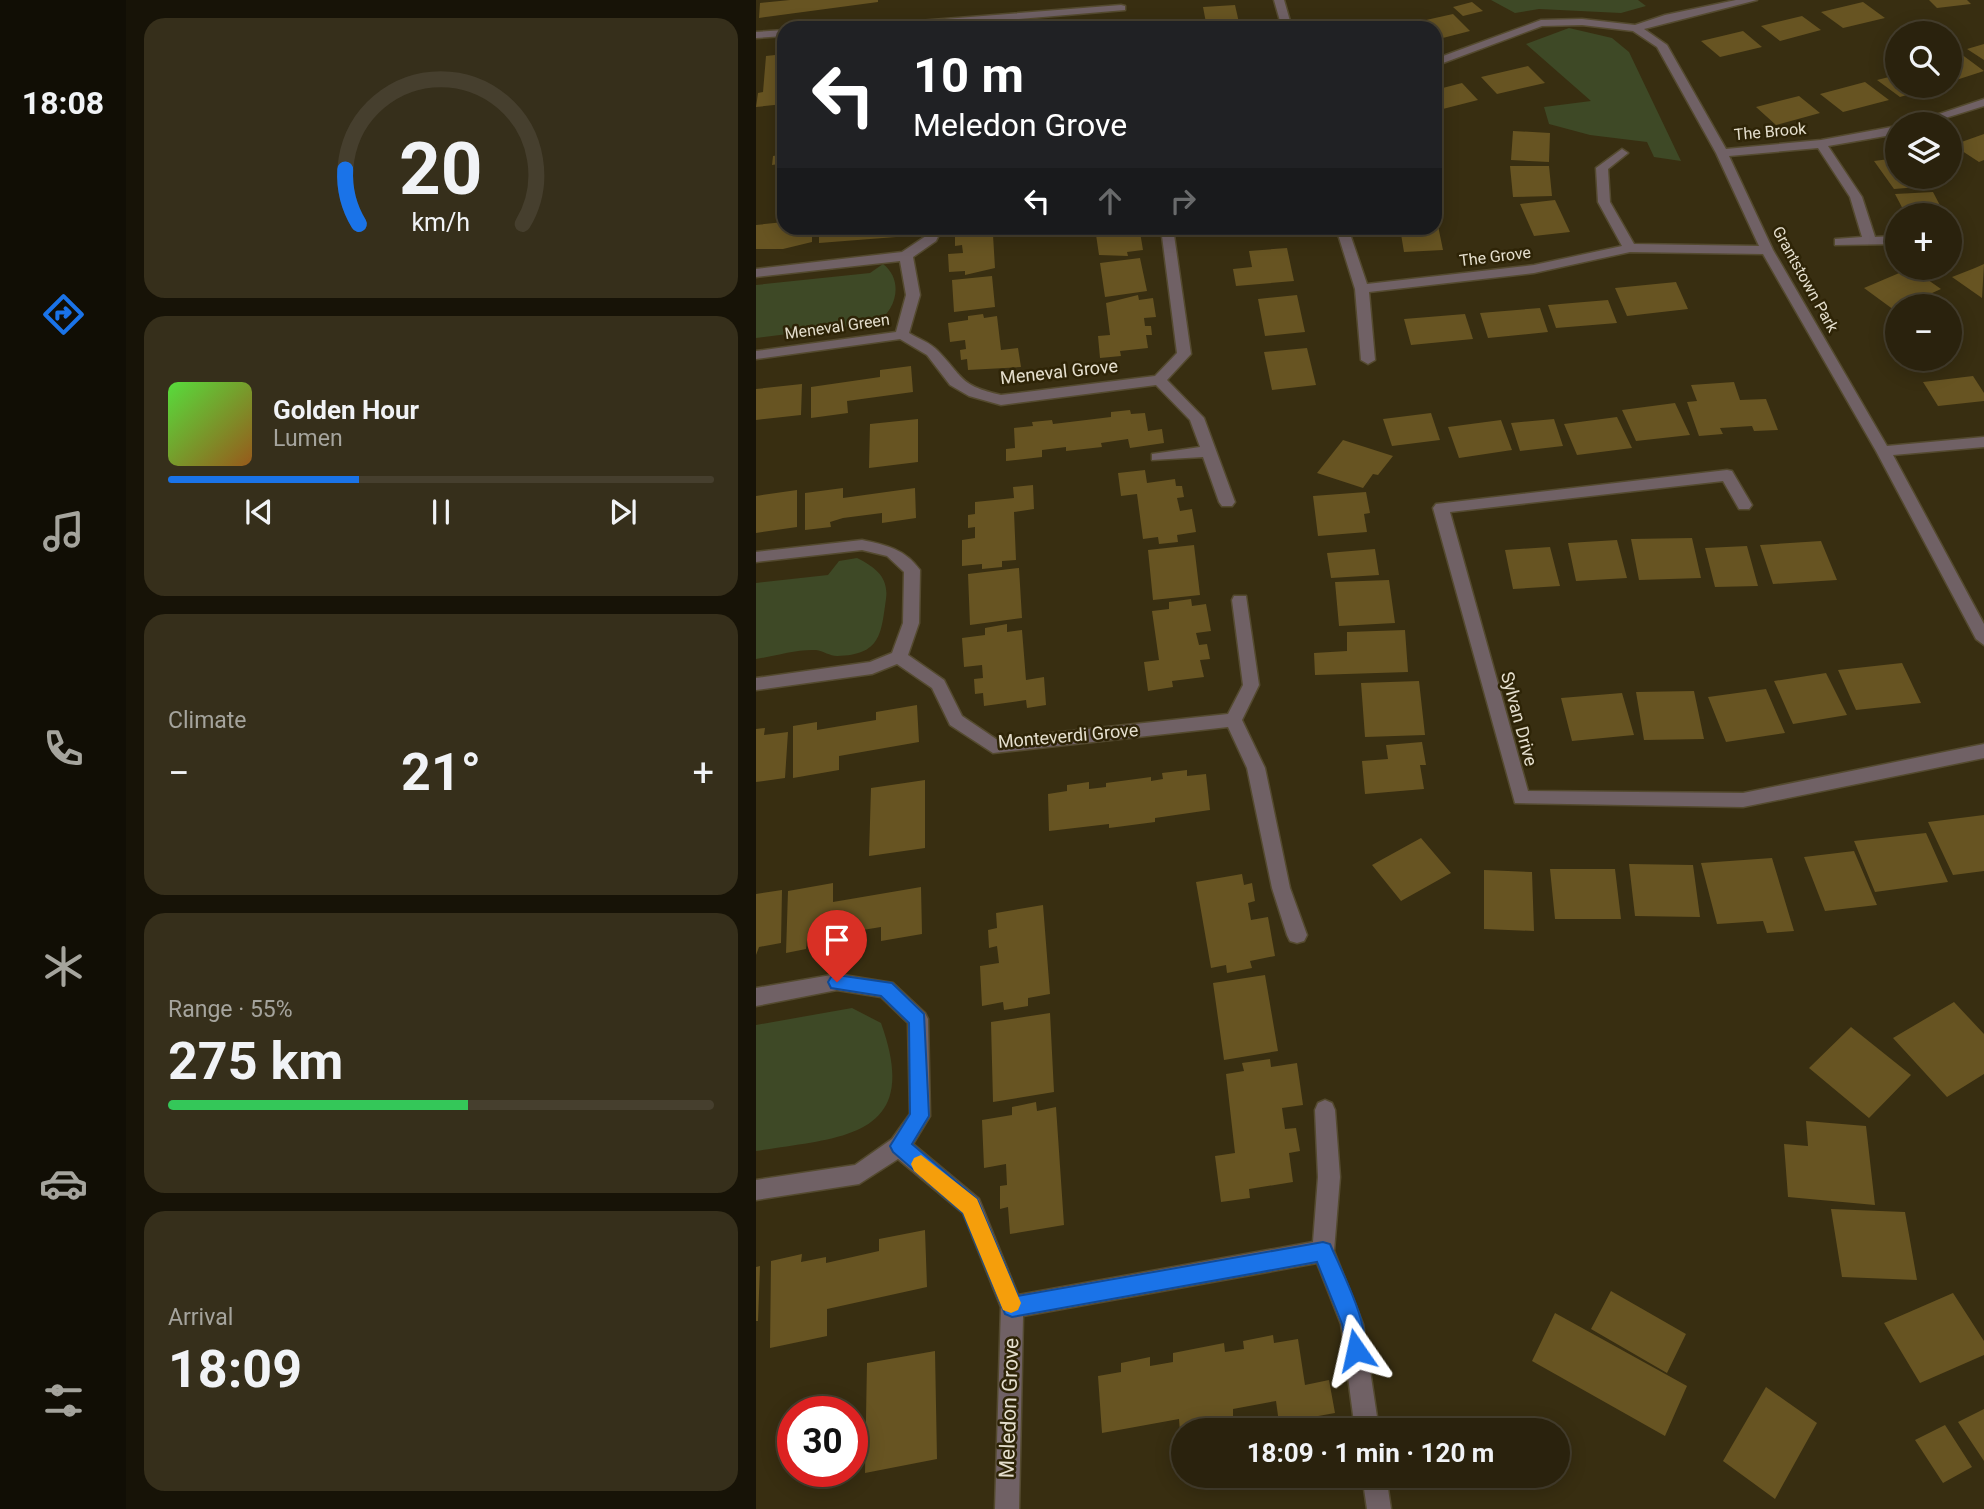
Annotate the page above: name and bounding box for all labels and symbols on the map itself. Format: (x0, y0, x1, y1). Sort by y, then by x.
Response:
street label: The Brook (1733, 119, 1808, 144)
street label: Grantstown Park (1769, 223, 1843, 336)
street label: The Grove (1458, 243, 1532, 270)
street label: Meneval Green (783, 310, 891, 343)
street label: Meneval Grove (999, 355, 1119, 388)
street label: Sylvan Drive (1497, 669, 1542, 768)
street label: Monteverdi Grove (997, 719, 1139, 752)
pin (807, 910, 867, 982)
position arrow (1319, 1313, 1393, 1387)
street label: Meledon Grove (995, 1337, 1023, 1479)
speed limit sign: 30 (777, 1396, 868, 1487)

